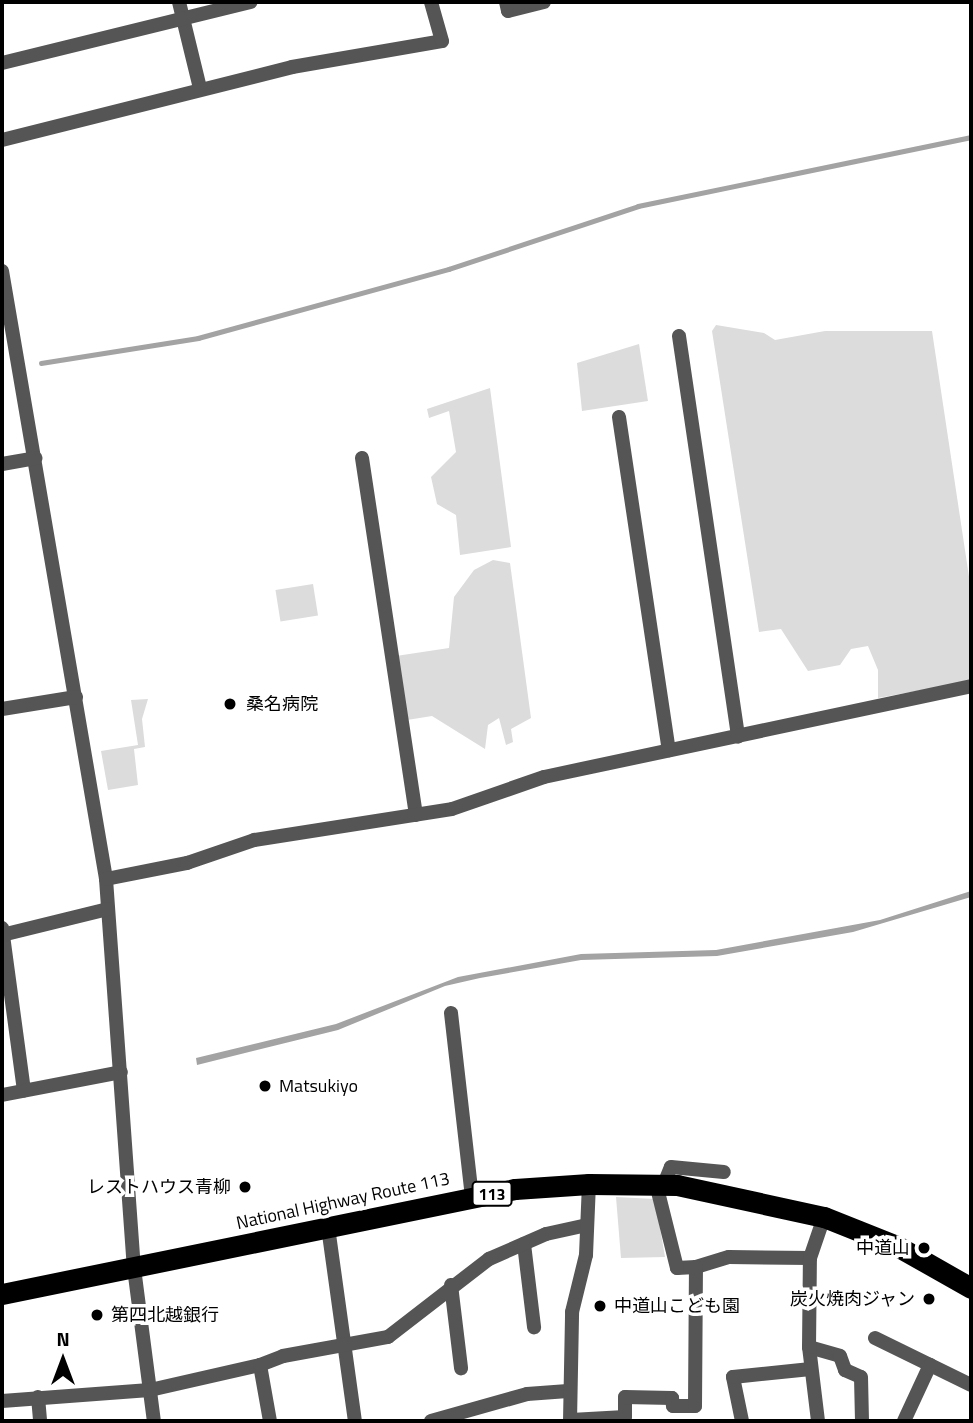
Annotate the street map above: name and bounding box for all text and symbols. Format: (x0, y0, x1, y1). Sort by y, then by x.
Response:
place label: 桑名病院 (246, 693, 318, 715)
marker: 桑名病院 (220, 694, 240, 714)
place label: Matsukiyo (279, 1075, 358, 1097)
marker: Matsukiyo (257, 1078, 273, 1094)
street label: National Highway Route 113 (234, 1168, 452, 1234)
place label: レストハウス青柳 (87, 1176, 231, 1198)
marker: レストハウス青柳 (237, 1179, 253, 1195)
road number: 113 (471, 1182, 513, 1206)
place label: 中道山 (856, 1237, 910, 1259)
marker: 中道山 (916, 1240, 932, 1256)
place label: 炭火焼肉ジャン (789, 1288, 915, 1310)
marker: 炭火焼肉ジャン (921, 1291, 937, 1307)
place label: 中道山こども園 (614, 1295, 740, 1317)
marker: 中道山こども園 (592, 1298, 608, 1314)
place label: 第四北越銀行 (111, 1304, 219, 1326)
marker: 第四北越銀行 (89, 1307, 105, 1323)
text: N (56, 1324, 70, 1353)
north arrow (28, 1325, 98, 1395)

